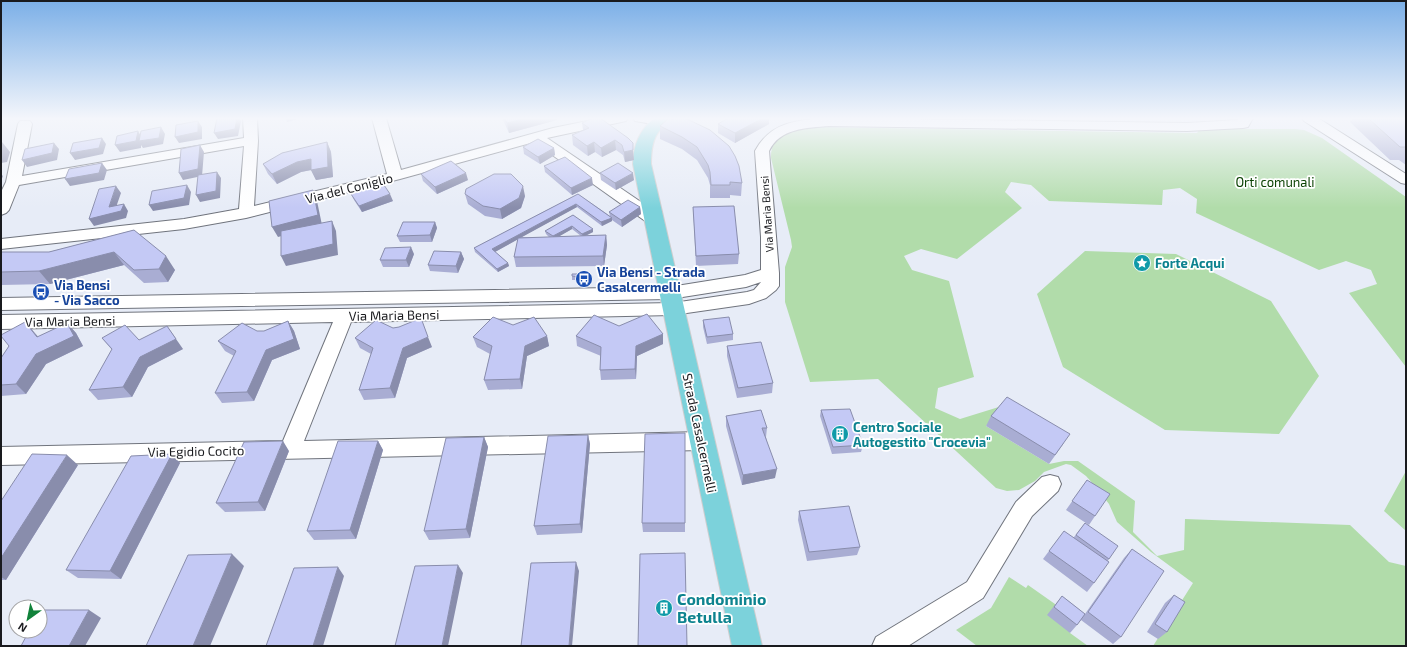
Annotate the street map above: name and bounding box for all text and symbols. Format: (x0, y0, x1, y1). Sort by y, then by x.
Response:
street label: Via del Coniglio (304, 169, 394, 207)
park label: Orti comunali (1235, 174, 1315, 190)
street label: Via Maria Bensi (757, 175, 776, 253)
place icon: Forte Acqui (1132, 253, 1152, 273)
place label: Forte Acqui (1155, 255, 1224, 271)
place label: Via Bensi - Strada Casalcermelli (597, 264, 705, 295)
bus stop icon: Via Bensi - Strada Casalcermelli (574, 269, 594, 289)
place label: Via Bensi - Via Sacco (54, 277, 120, 308)
bus stop icon: Via Bensi - Via Sacco (31, 282, 51, 302)
street label: Via Maria Bensi (349, 306, 439, 324)
street label: Via Maria Bensi (25, 312, 115, 330)
street label: Strada Casalcermelli (680, 372, 720, 494)
place label: Centro Sociale Autogestito "Crocevia" (853, 419, 991, 450)
building icon: Centro Sociale Autogestito "Crocevia" (830, 424, 850, 444)
street label: Via Egidio Cocito (148, 442, 244, 460)
place label: Condominio Betulla (677, 589, 766, 626)
building icon: Condominio Betulla (654, 598, 674, 618)
north arrow (8, 599, 48, 639)
text: N (15, 620, 29, 635)

